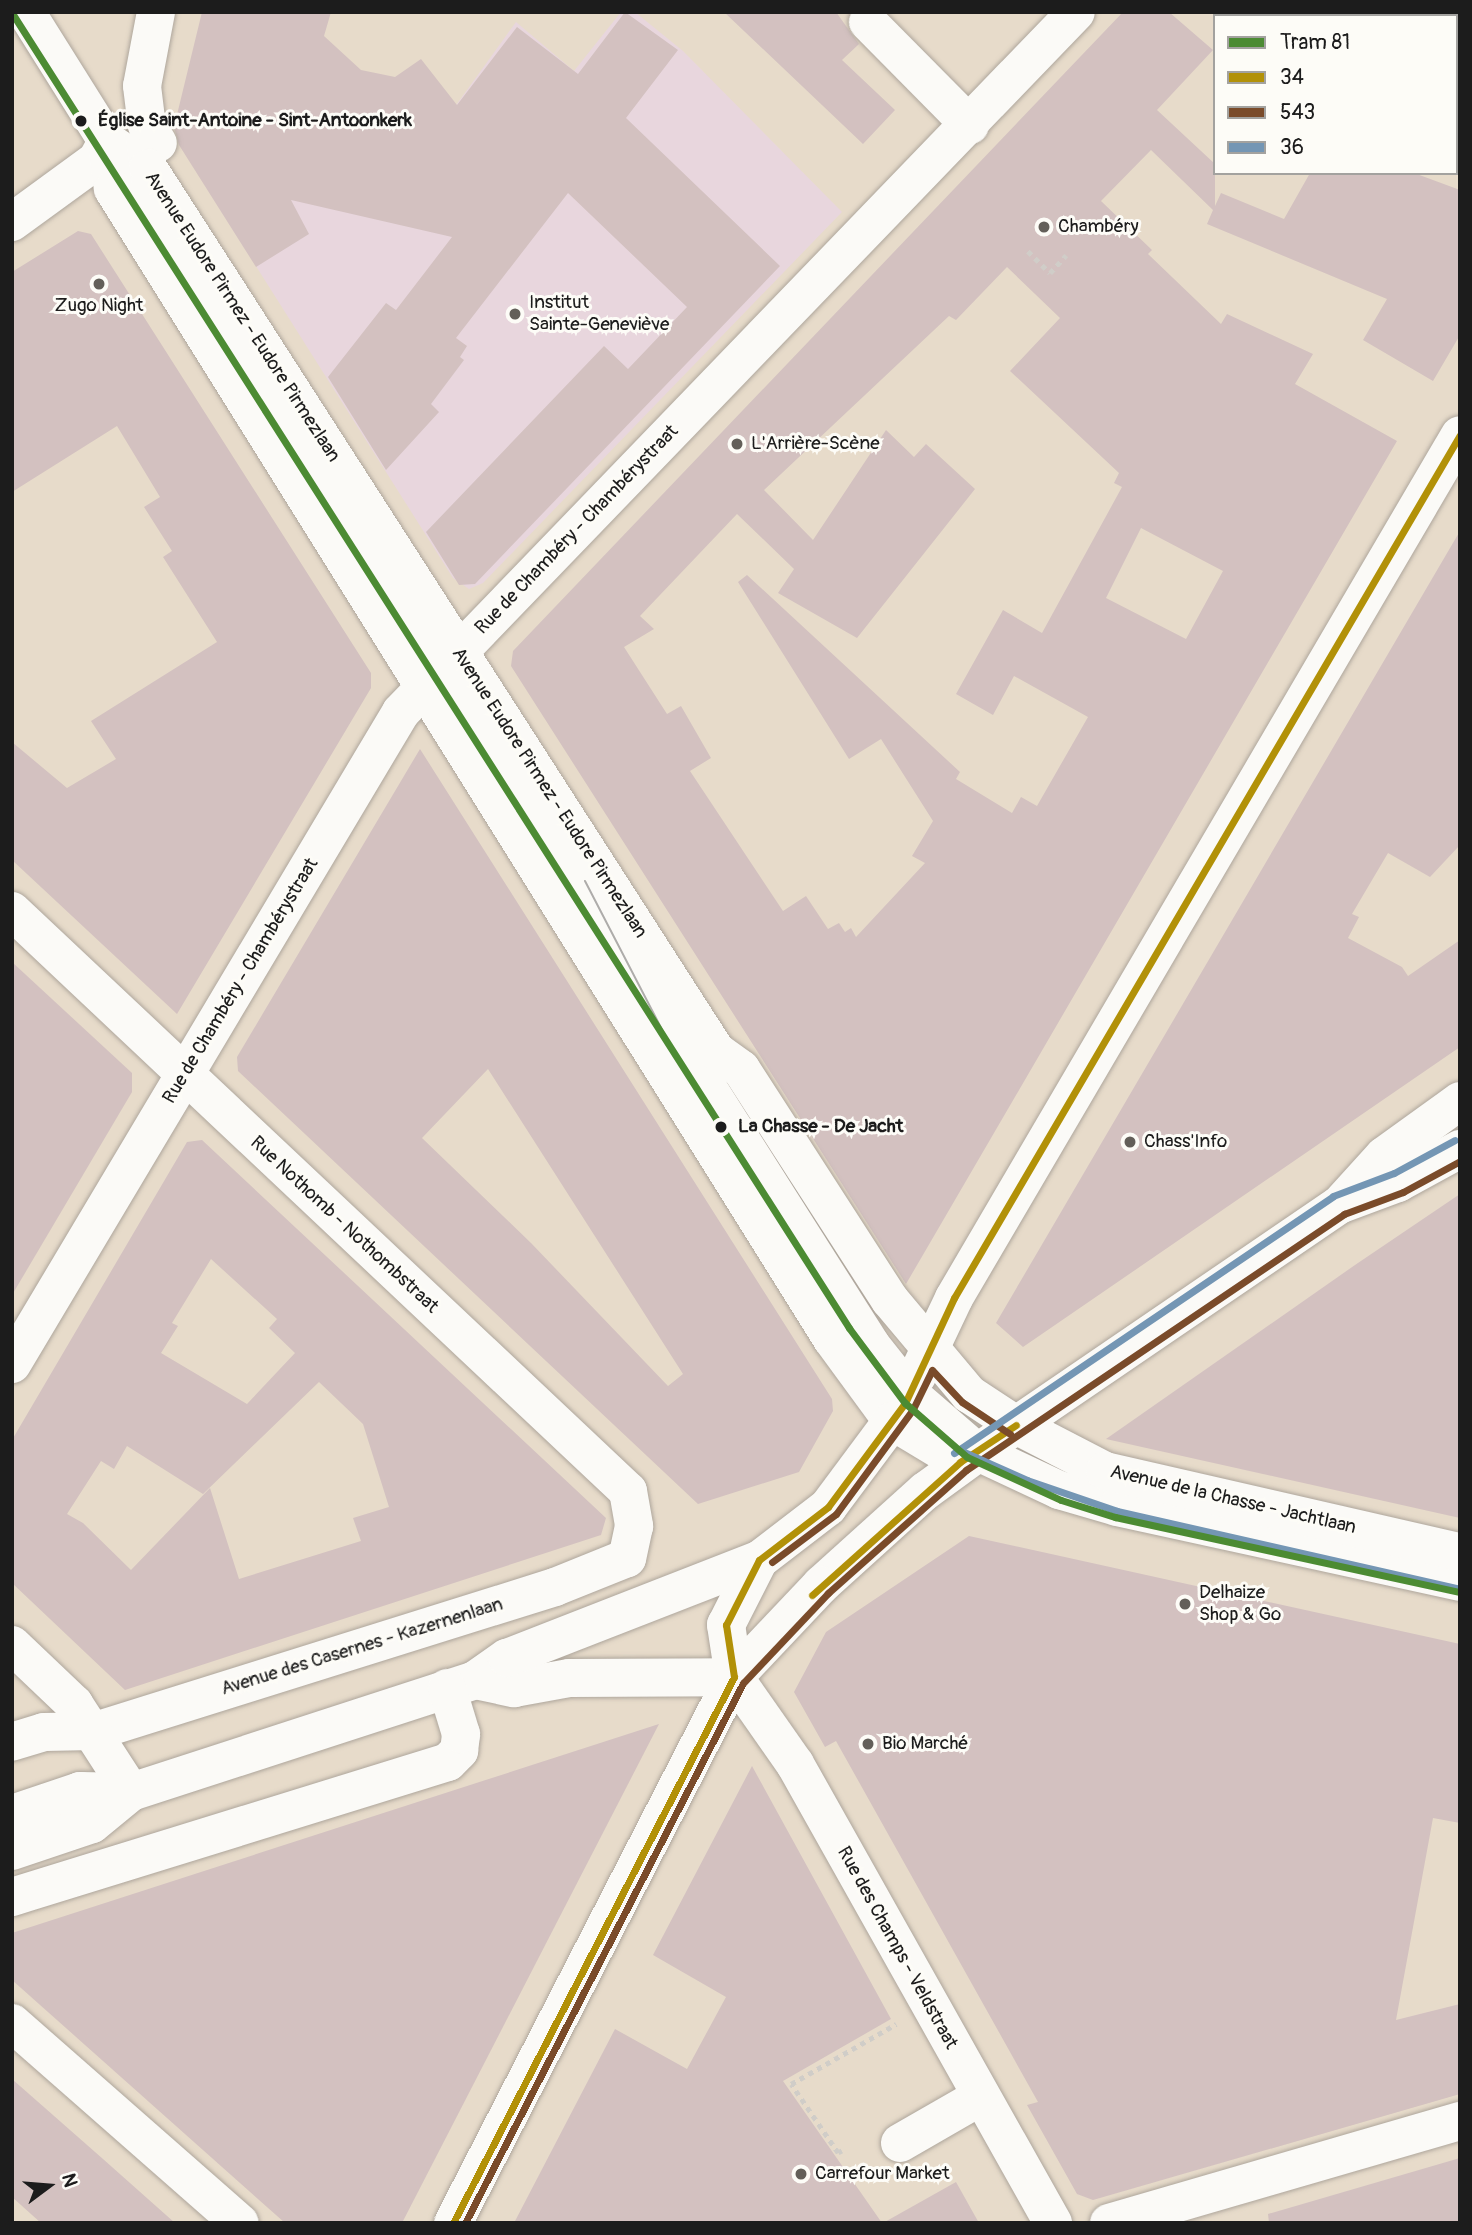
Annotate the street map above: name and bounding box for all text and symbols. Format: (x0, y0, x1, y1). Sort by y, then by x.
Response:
legend (1213, 14, 1458, 175)
text: Tram 81 (1280, 29, 1350, 56)
text: 34 (1280, 64, 1304, 91)
text: 543 (1280, 99, 1315, 126)
marker: Église Saint-Antoine - Sint-Antoonkerk (70, 110, 92, 132)
place label: Église Saint-Antoine - Sint-Antoonkerk (98, 110, 412, 132)
text: 36 (1280, 134, 1304, 161)
street label: Avenue Eudore Pirmez - Eudore Pirmezlaan (139, 167, 345, 467)
place label: Chambéry (1058, 216, 1139, 238)
marker: Chambéry (1036, 219, 1052, 235)
marker: Zugo Night (91, 276, 107, 292)
place label: Institut Sainte-Geneviève (529, 292, 669, 336)
place label: Zugo Night (55, 295, 143, 317)
marker: Institut Sainte-Geneviève (507, 306, 523, 322)
street label: Rue de Chambéry - Chambérystraat (471, 421, 683, 639)
place label: L'Arrière-Scène (751, 433, 880, 455)
marker: L'Arrière-Scène (729, 436, 745, 452)
street label: Avenue Eudore Pirmez - Eudore Pirmezlaan (446, 643, 652, 943)
street label: Rue de Chambéry - Chambérystraat (159, 854, 323, 1108)
marker: La Chasse - De Jacht (710, 1116, 732, 1138)
place label: La Chasse - De Jacht (738, 1116, 903, 1138)
place label: Chass'Info (1144, 1131, 1227, 1153)
street label: Rue Nothomb - Nothombstraat (245, 1132, 443, 1318)
marker: Chass'Info (1122, 1134, 1138, 1150)
street label: Avenue de la Chasse - Jachtlaan (1108, 1461, 1358, 1539)
place label: Delhaize Shop & Go (1199, 1582, 1281, 1626)
street label: Avenue des Casernes - Kazernenlaan (218, 1593, 506, 1701)
marker: Delhaize Shop & Go (1177, 1596, 1193, 1612)
place label: Bio Marché (882, 1733, 968, 1755)
marker: Bio Marché (860, 1736, 876, 1752)
street label: Rue des Champs - Veldstraat (832, 1843, 962, 2053)
north arrow (14, 2151, 84, 2221)
place label: Carrefour Market (815, 2163, 950, 2185)
marker: Carrefour Market (793, 2166, 809, 2182)
text: N (56, 2171, 82, 2190)

